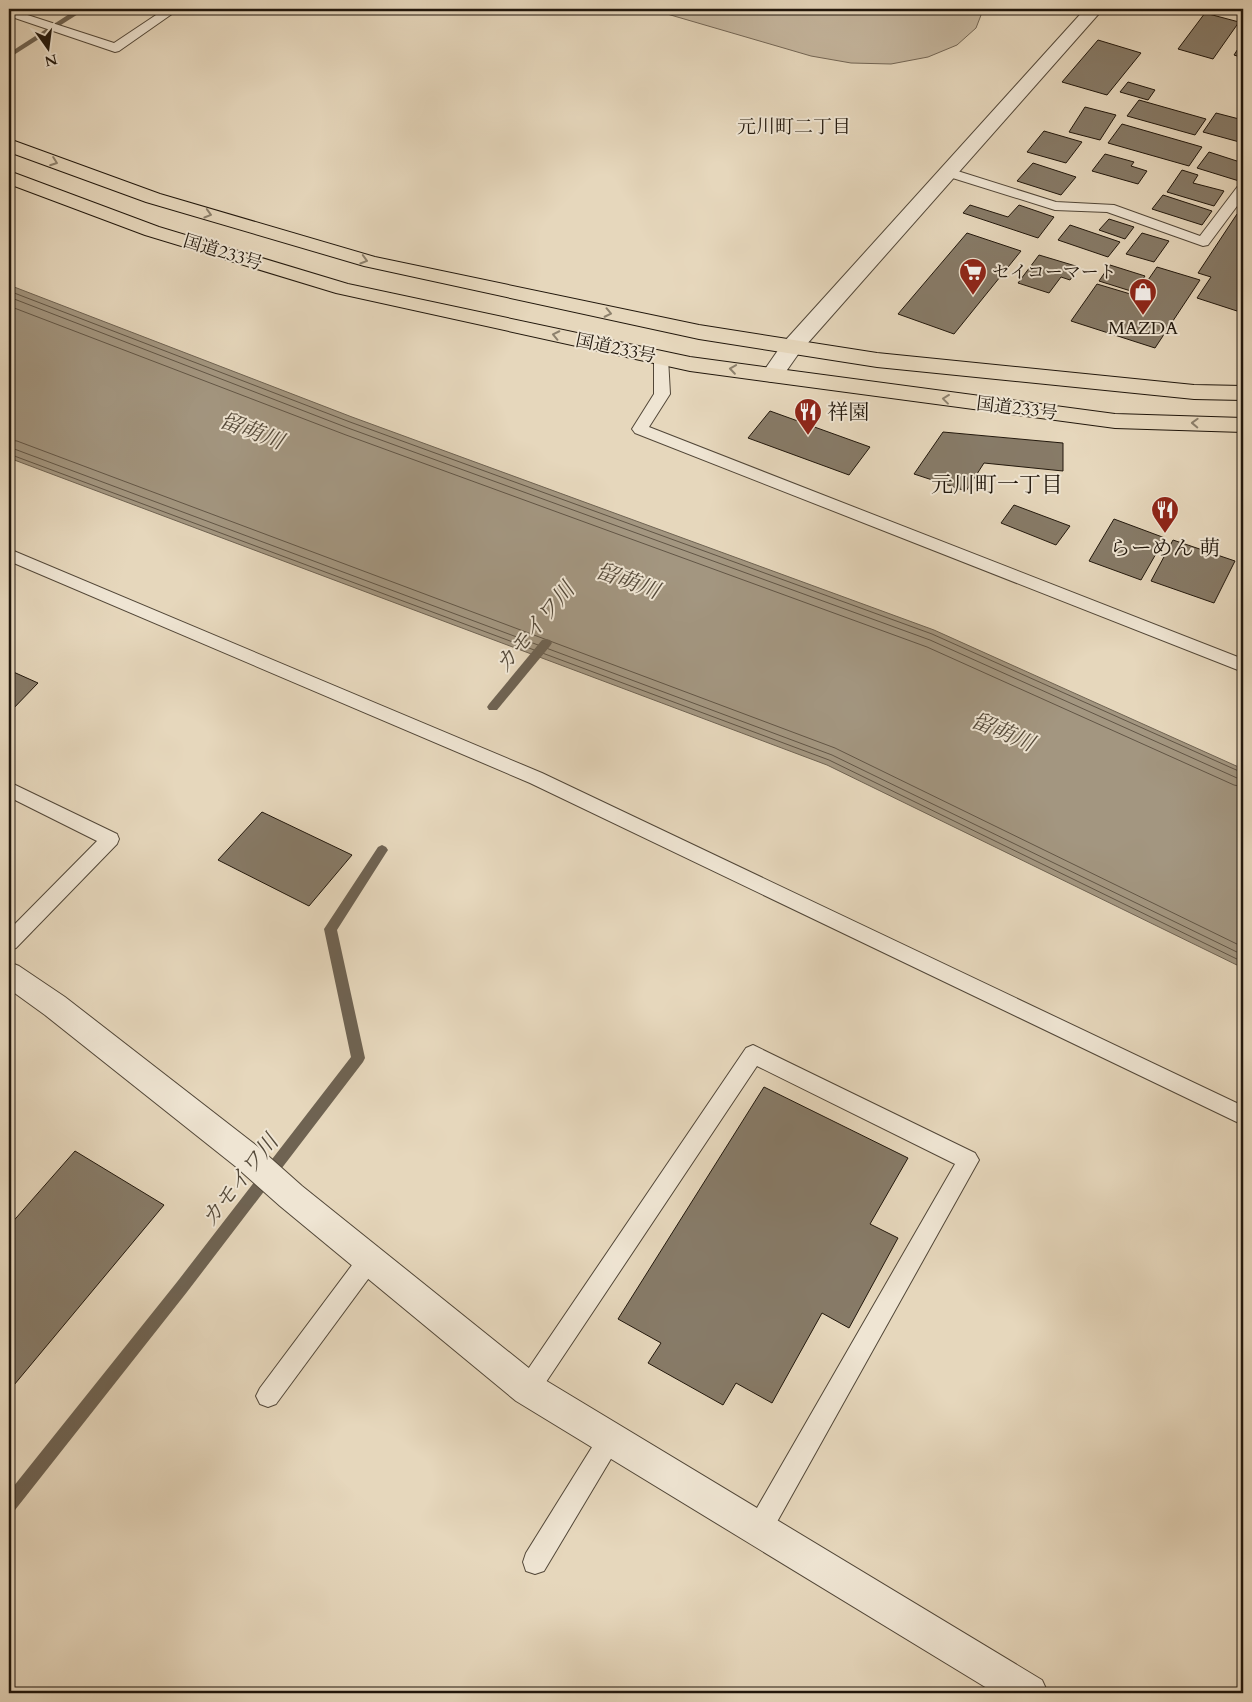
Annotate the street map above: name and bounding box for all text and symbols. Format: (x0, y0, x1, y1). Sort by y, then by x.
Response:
north arrow (22, 22, 72, 72)
text: N (43, 49, 59, 71)
district label: 元川町二丁目 (737, 114, 851, 140)
one-way arrow (50, 156, 58, 166)
one-way arrow (203, 209, 212, 219)
street label: 国道233号 (180, 229, 266, 276)
one-way arrow (360, 254, 368, 264)
supermarket icon: セイコーマート (958, 257, 988, 296)
place label: セイコーマート (992, 260, 1117, 285)
shop icon: MAZDA (1128, 277, 1158, 316)
one-way arrow (604, 307, 613, 318)
place label: MAZDA (1108, 316, 1178, 341)
street label: 国道233号 (573, 328, 658, 369)
one-way arrow (552, 330, 561, 341)
one-way arrow (729, 365, 737, 375)
street label: 国道233号 (975, 391, 1059, 426)
one-way arrow (942, 394, 950, 405)
restaurant icon: 祥園 (793, 397, 823, 436)
place label: 祥園 (827, 398, 869, 427)
water label: 留萌川 (215, 405, 290, 457)
one-way arrow (1190, 418, 1198, 429)
district label: 元川町一丁目 (931, 470, 1063, 500)
restaurant icon: らーめん 萌 (1150, 495, 1180, 534)
place label: らーめん 萌 (1110, 534, 1220, 563)
water label: 留萌川 (592, 556, 666, 607)
water label: カモイワ川 (488, 575, 583, 679)
water label: 留萌川 (966, 705, 1041, 759)
water label: カモイワ川 (194, 1127, 286, 1233)

